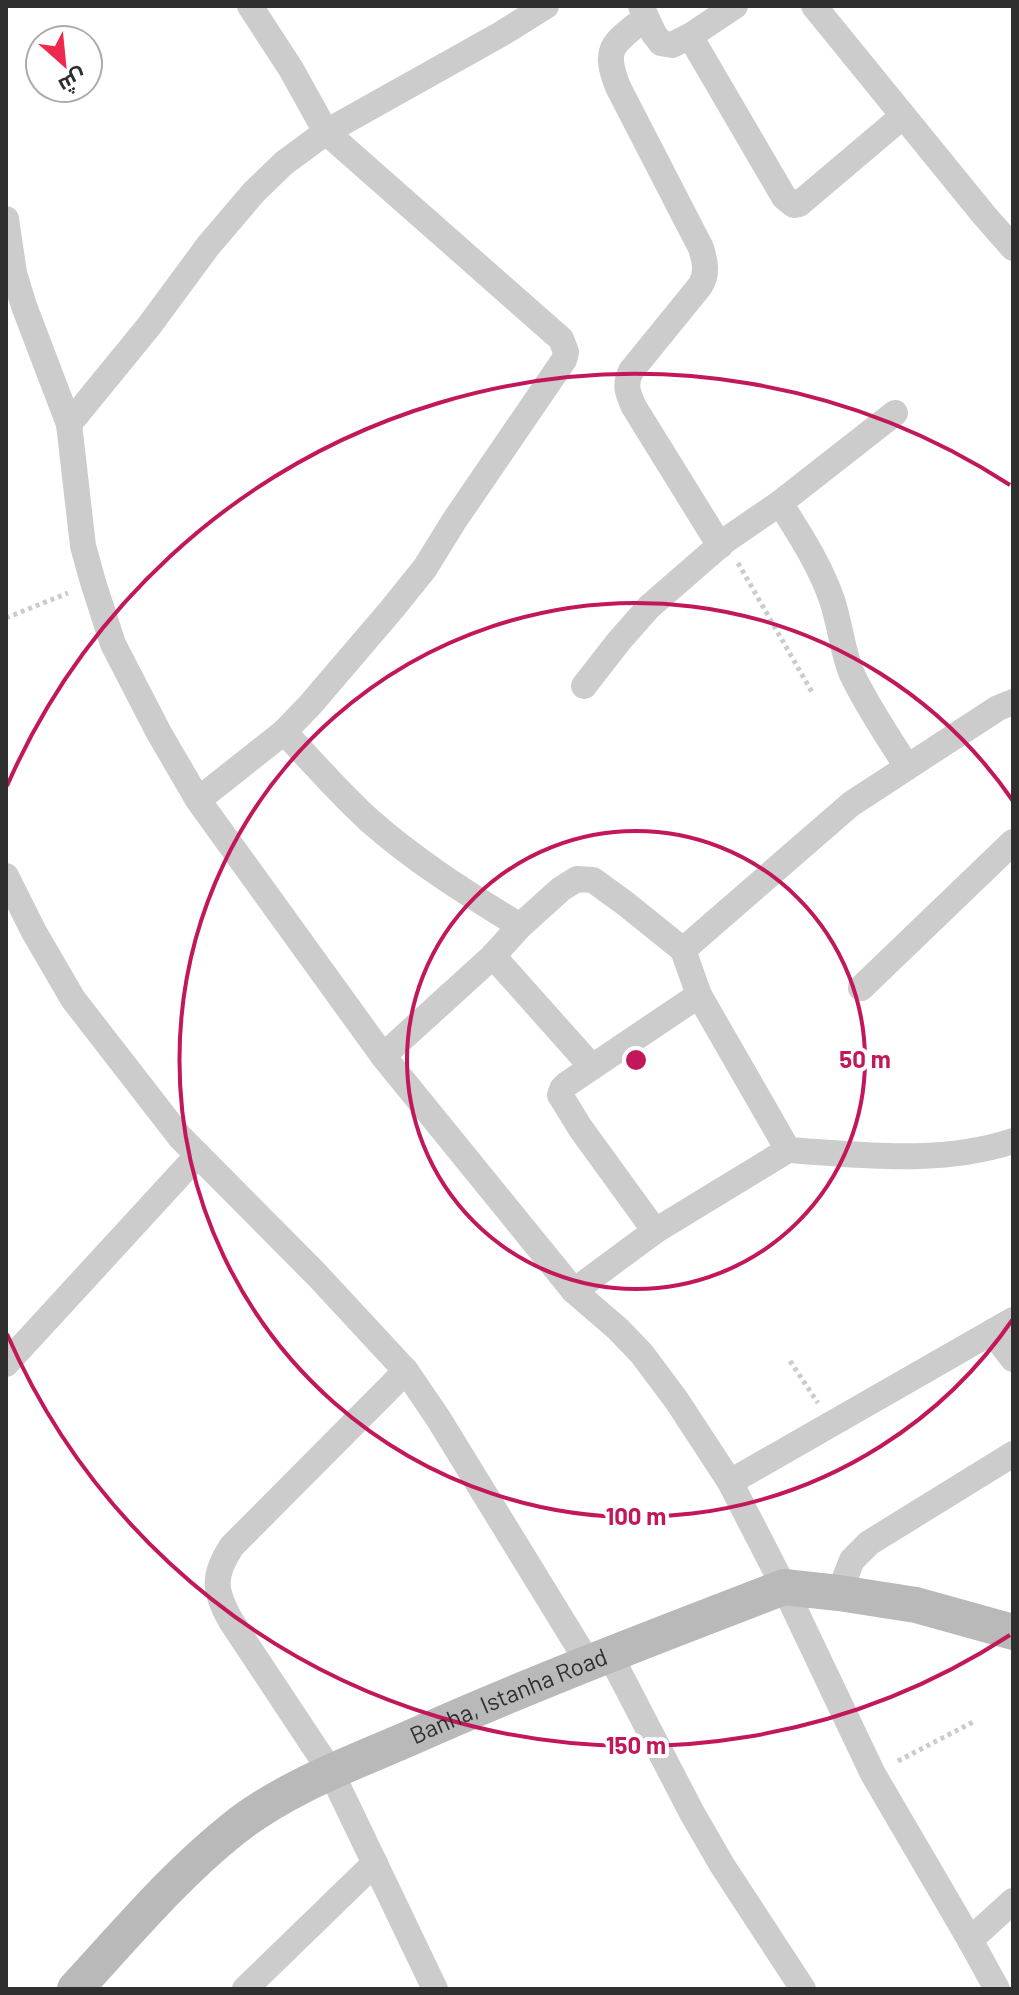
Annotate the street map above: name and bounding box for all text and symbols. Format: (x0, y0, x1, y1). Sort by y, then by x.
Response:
north arrow (24, 24, 104, 104)
text: ش (54, 63, 92, 101)
text: 50 m (839, 1044, 891, 1073)
centre of rings (622, 1046, 650, 1074)
text: 100 m (606, 1501, 666, 1530)
street label: Banha, Istanha Road (405, 1641, 611, 1749)
text: 150 m (606, 1730, 666, 1759)

